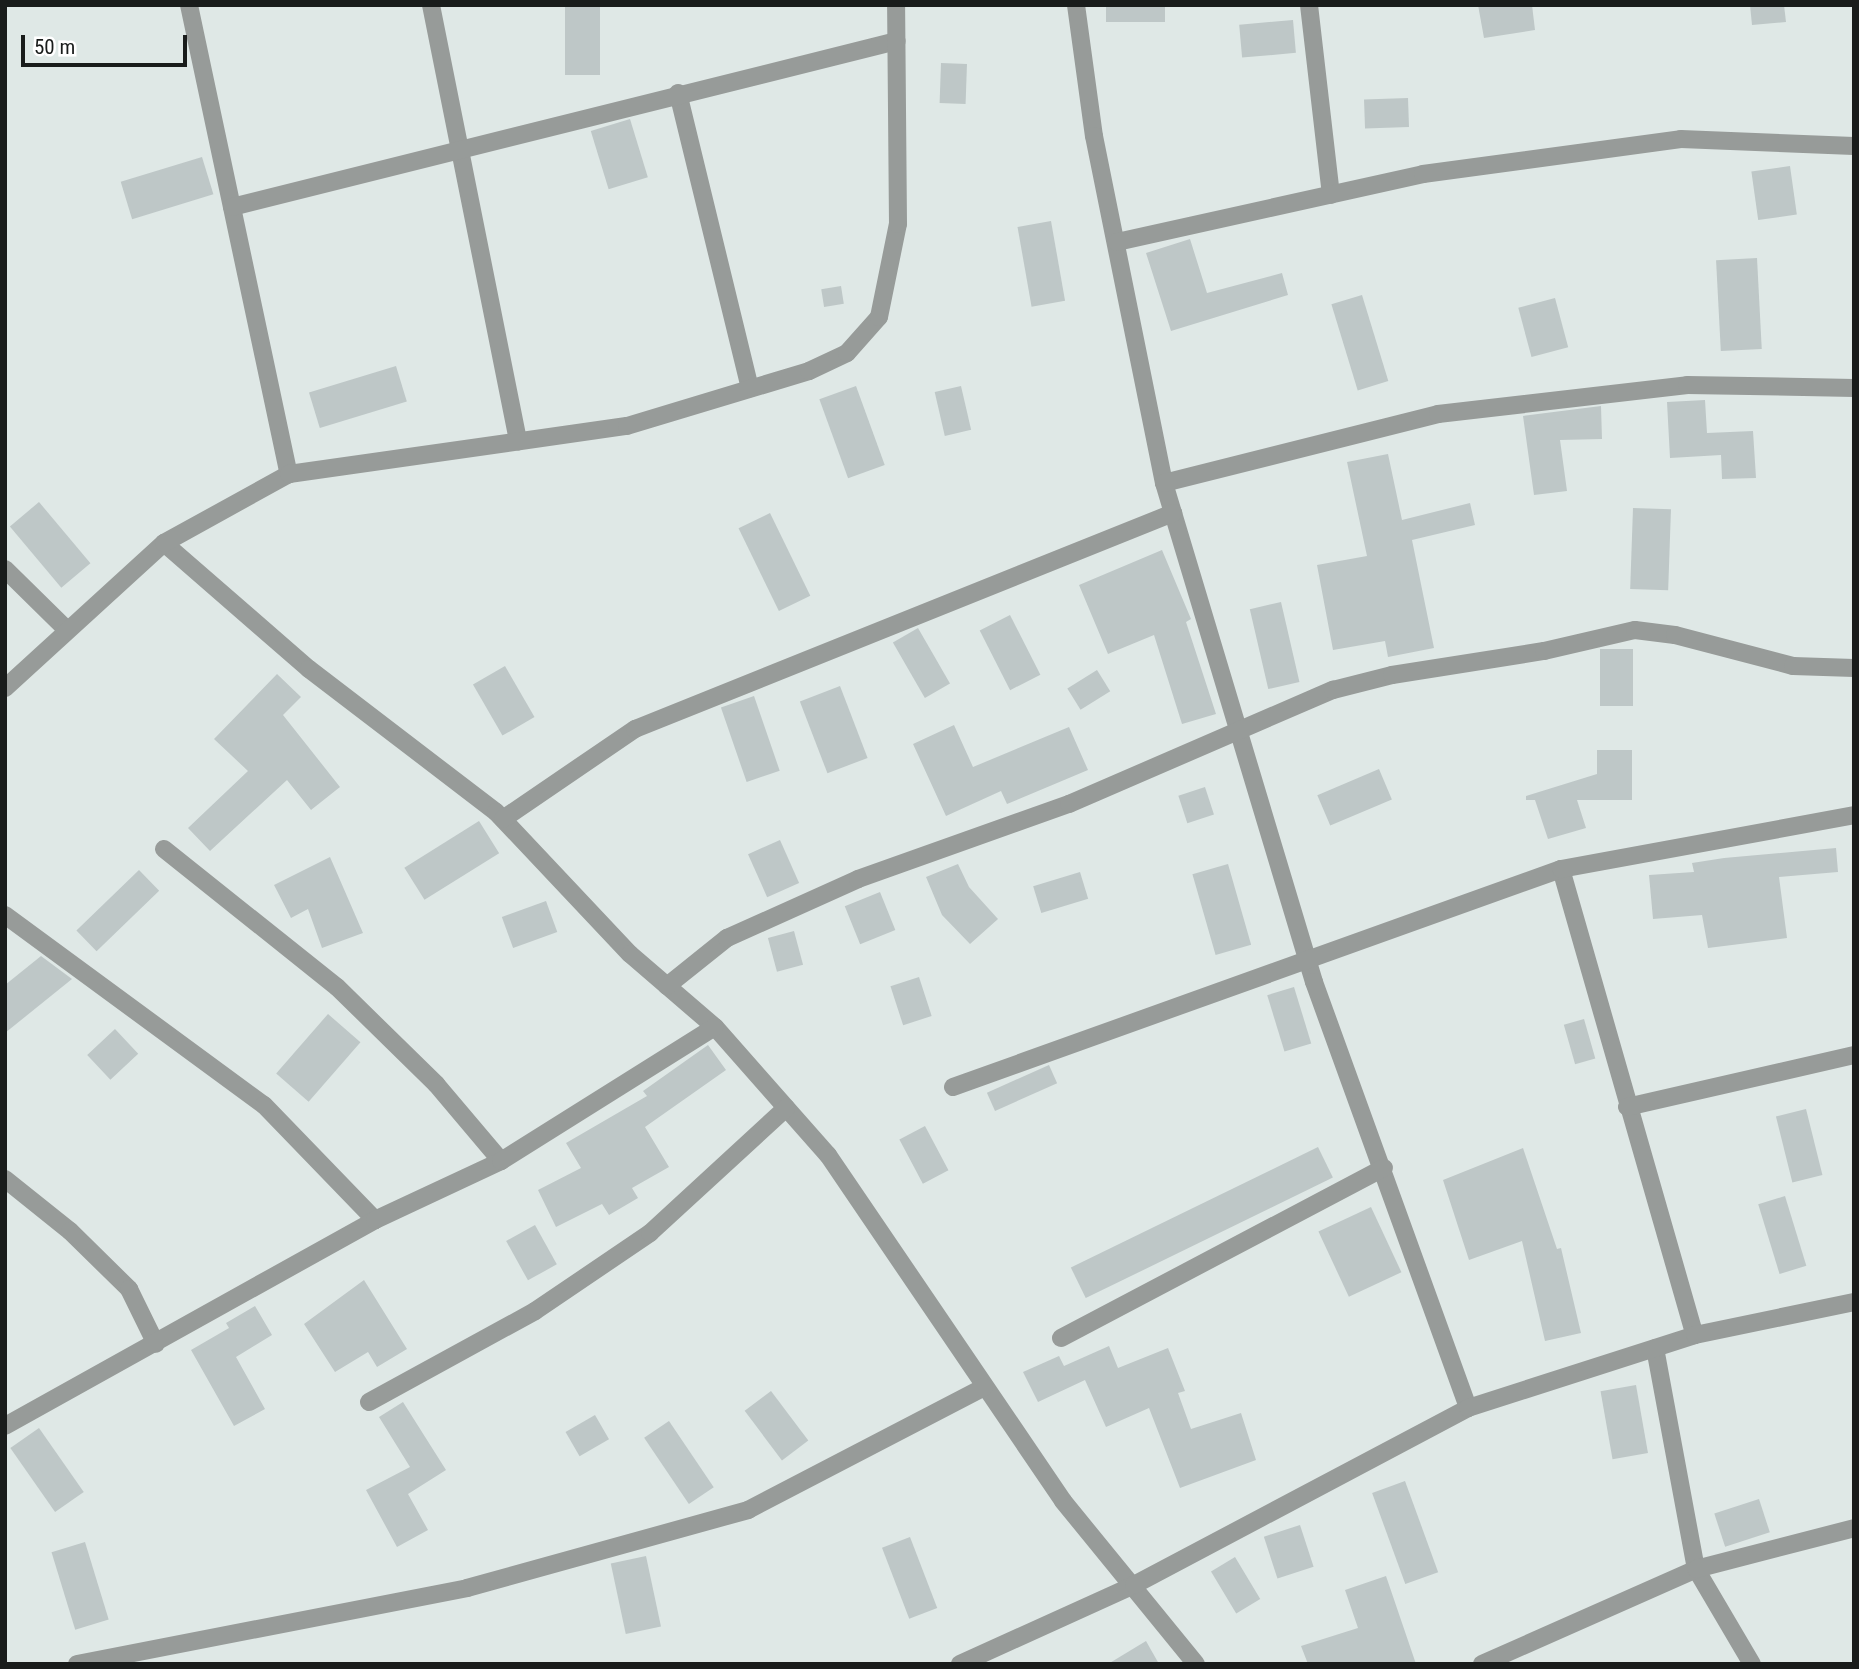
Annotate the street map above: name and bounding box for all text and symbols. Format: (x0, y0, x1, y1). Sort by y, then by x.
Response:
scale bar (24, 21, 191, 65)
text: 50 m (34, 35, 75, 59)

